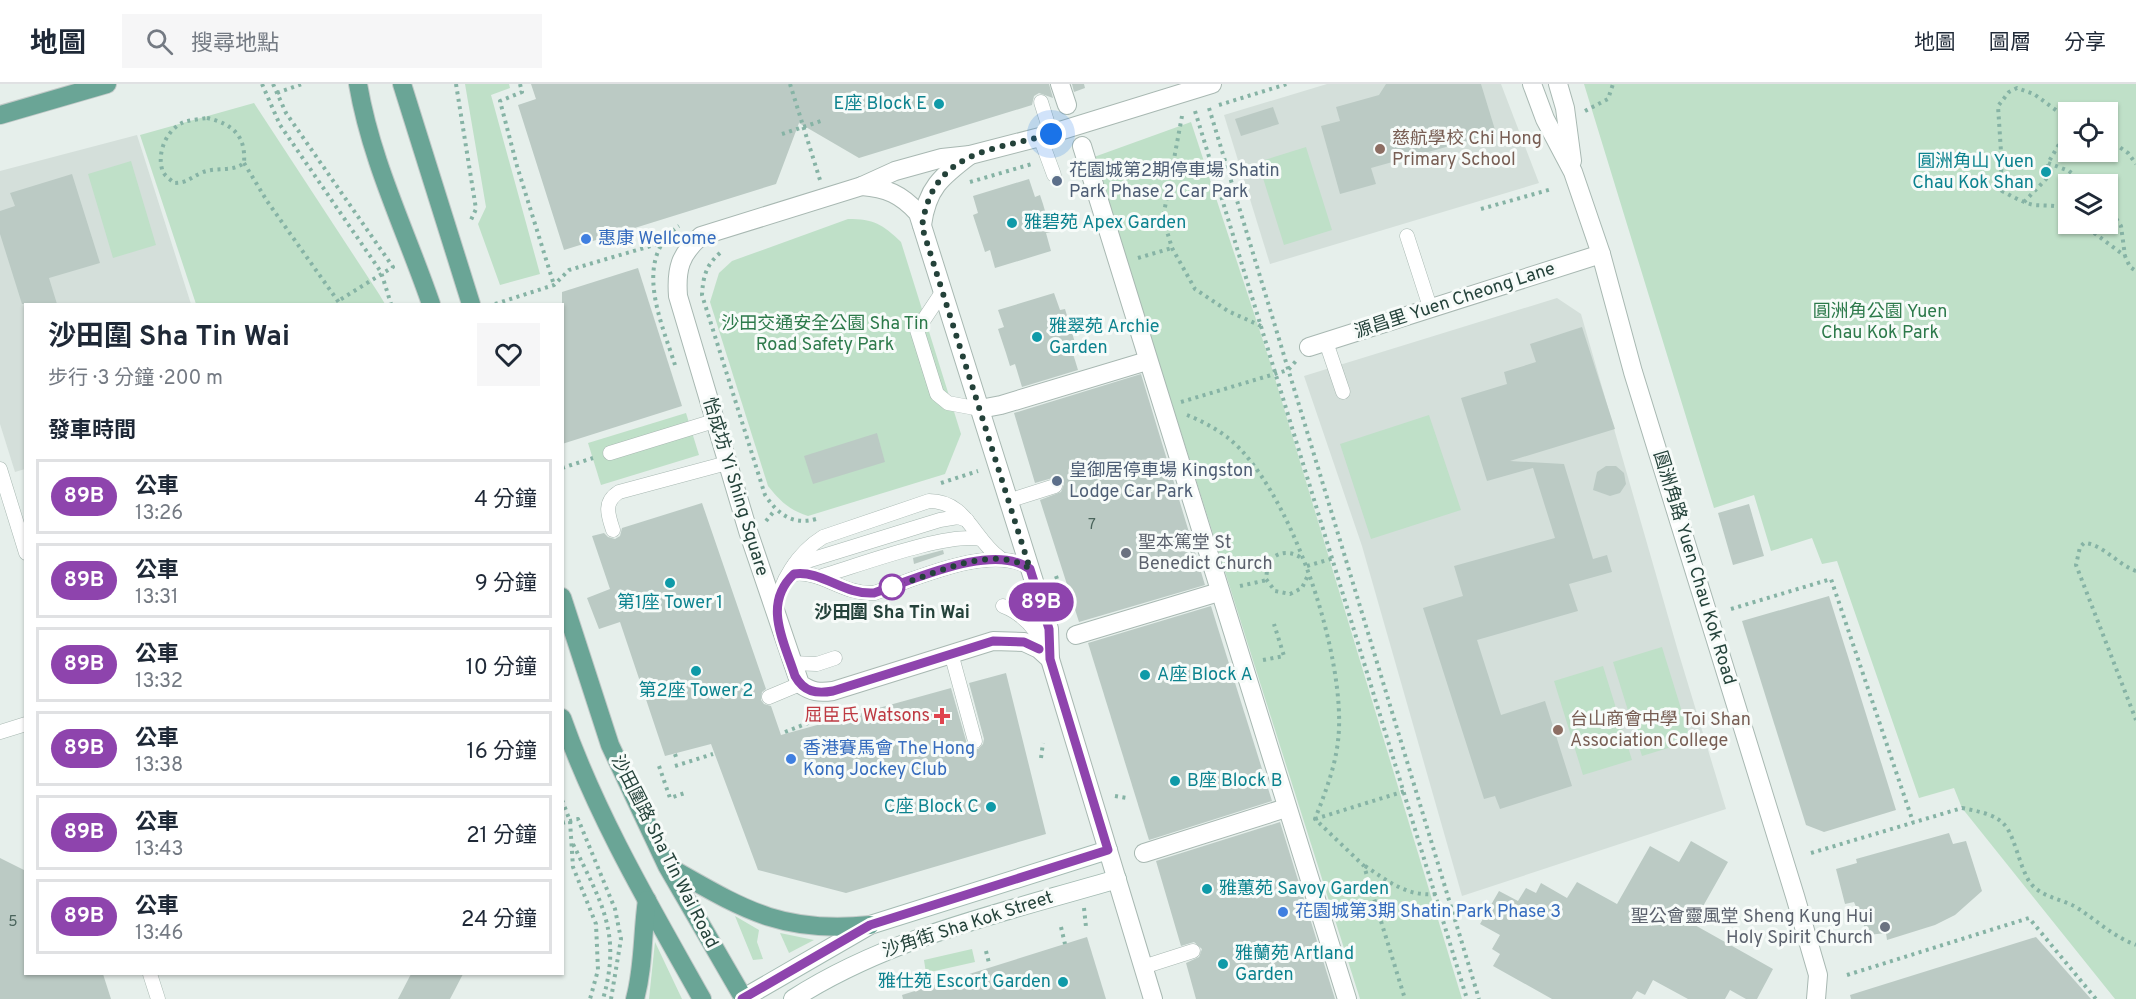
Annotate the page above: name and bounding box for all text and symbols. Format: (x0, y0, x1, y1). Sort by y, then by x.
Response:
search box (122, 14, 542, 68)
icon: search (143, 25, 176, 58)
text: 地圖 (30, 27, 86, 63)
text: 地圖 (1914, 30, 1956, 57)
text: 圖層 (1989, 30, 2031, 57)
text: 分享 (2064, 30, 2106, 57)
text: 搜尋地點 (191, 31, 279, 58)
place label: E座 Block E (834, 93, 927, 116)
marker: E座 Block E (932, 97, 946, 111)
map controls (2058, 102, 2118, 234)
button: locate (2058, 102, 2118, 162)
your location (1036, 119, 1066, 149)
place label: 慈航學校 Chi Hong Primary School (1392, 128, 1542, 172)
marker: 慈航學校 Chi Hong Primary School (1373, 142, 1387, 156)
place label: 圓洲角山 Yuen Chau Kok Shan (1912, 151, 2034, 195)
place label: 花園城第2期停車場 Shatin Park Phase 2 Car Park (1069, 160, 1280, 204)
marker: 圓洲角山 Yuen Chau Kok Shan (2039, 165, 2053, 179)
marker: 花園城第2期停車場 Shatin Park Phase 2 Car Park (1050, 174, 1064, 188)
button: layers (2058, 174, 2118, 234)
place label: 雅碧苑 Apex Garden (1024, 212, 1186, 235)
marker: 雅碧苑 Apex Garden (1005, 216, 1019, 230)
place label: 惠康 Wellcome (598, 228, 716, 251)
marker: 惠康 Wellcome (579, 232, 593, 246)
street label: 源昌里 Yuen Cheong Lane (1352, 258, 1558, 344)
park label: 圓洲角公園 Yuen Chau Kok Park (1813, 301, 1947, 345)
park label: 沙田交通安全公園 Sha Tin Road Safety Park (721, 313, 929, 357)
place label: 雅翠苑 Archie Garden (1049, 316, 1159, 360)
text: 沙田圍 Sha Tin Wai (48, 320, 290, 356)
button: heart (477, 323, 540, 386)
marker: 雅翠苑 Archie Garden (1030, 330, 1044, 344)
text: 步行 · 3 分鐘 · 200 m (48, 366, 223, 392)
street label: 怡成坊 Yi Shing Square (697, 395, 773, 579)
text: 發車時間 (48, 418, 136, 445)
street label: 圓洲角路 Yuen Chau Kok Road (1647, 448, 1741, 688)
place label: 皇御居停車場 Kingston Lodge Car Park (1069, 460, 1253, 504)
text: 公車 (135, 474, 179, 501)
marker: 皇御居停車場 Kingston Lodge Car Park (1050, 474, 1064, 488)
text: 89B (64, 483, 104, 510)
text: 4 分鐘 (474, 487, 537, 514)
text: 13:26 (135, 501, 183, 527)
house number: 7 (1088, 516, 1096, 535)
place label: 聖本篤堂 St Benedict Church (1138, 532, 1273, 576)
marker: 聖本篤堂 St Benedict Church (1119, 546, 1133, 560)
text: 公車 (135, 558, 179, 585)
text: 89B (64, 567, 104, 594)
text: 9 分鐘 (475, 571, 537, 598)
marker: 沙田圍 Sha Tin Wai (879, 574, 905, 600)
marker: 第1座 Tower 1 (663, 576, 677, 590)
line badge: 89B (1006, 582, 1076, 622)
text: 13:31 (135, 585, 178, 611)
text: 89B (1021, 589, 1061, 616)
place label: 第1座 Tower 1 (617, 592, 723, 615)
place label: 沙田圍 Sha Tin Wai (814, 602, 970, 625)
text: 公車 (135, 642, 179, 669)
text: 89B (64, 651, 104, 678)
text: 10 分鐘 (466, 655, 537, 682)
marker: 第2座 Tower 2 (689, 664, 703, 678)
place label: A座 Block A (1157, 664, 1253, 687)
marker: A座 Block A (1138, 668, 1152, 682)
text: 13:32 (135, 669, 183, 695)
place label: 第2座 Tower 2 (639, 680, 753, 703)
place label: 屈臣氏 Watsons (804, 705, 930, 728)
marker: 屈臣氏 Watsons (935, 709, 949, 723)
place label: 台山商會中學 Toi Shan Association College (1570, 709, 1751, 753)
marker: 台山商會中學 Toi Shan Association College (1551, 723, 1565, 737)
text: 公車 (135, 726, 179, 753)
text: 89B (64, 735, 104, 762)
place label: 香港賽馬會 The Hong Kong Jockey Club (803, 738, 975, 782)
text: 16 分鐘 (466, 739, 537, 766)
street label: 沙田圍路 Sha Tin Wai Road (605, 751, 723, 953)
marker: 香港賽馬會 The Hong Kong Jockey Club (784, 752, 798, 766)
text: 13:38 (135, 753, 183, 779)
place label: B座 Block B (1187, 770, 1283, 793)
marker: B座 Block B (1168, 774, 1182, 788)
place label: C座 Block C (884, 796, 979, 819)
marker: C座 Block C (984, 800, 998, 814)
text: 公車 (135, 810, 179, 837)
text: 89B (64, 819, 104, 846)
text: 21 分鐘 (466, 823, 537, 850)
text: 13:43 (135, 837, 183, 863)
place label: 雅蕙苑 Savoy Garden (1219, 878, 1389, 901)
marker: 雅蕙苑 Savoy Garden (1200, 882, 1214, 896)
street label: 沙角街 Sha Kok Street (880, 887, 1056, 963)
text: 公車 (135, 894, 179, 921)
place label: 花園城第3期 Shatin Park Phase 3 (1295, 901, 1561, 924)
text: 89B (64, 903, 104, 930)
marker: 花園城第3期 Shatin Park Phase 3 (1276, 905, 1290, 919)
place label: 聖公會靈風堂 Sheng Kung Hui Holy Spirit Church (1631, 906, 1873, 950)
text: 24 分鐘 (461, 907, 537, 934)
house number: 5 (8, 913, 18, 932)
marker: 聖公會靈風堂 Sheng Kung Hui Holy Spirit Church (1878, 920, 1892, 934)
text: 13:46 (135, 921, 183, 947)
place label: 雅蘭苑 Artland Garden (1235, 943, 1354, 987)
marker: 雅蘭苑 Artland Garden (1216, 957, 1230, 971)
place label: 雅仕苑 Escort Garden (878, 971, 1051, 994)
marker: 雅仕苑 Escort Garden (1056, 975, 1070, 989)

